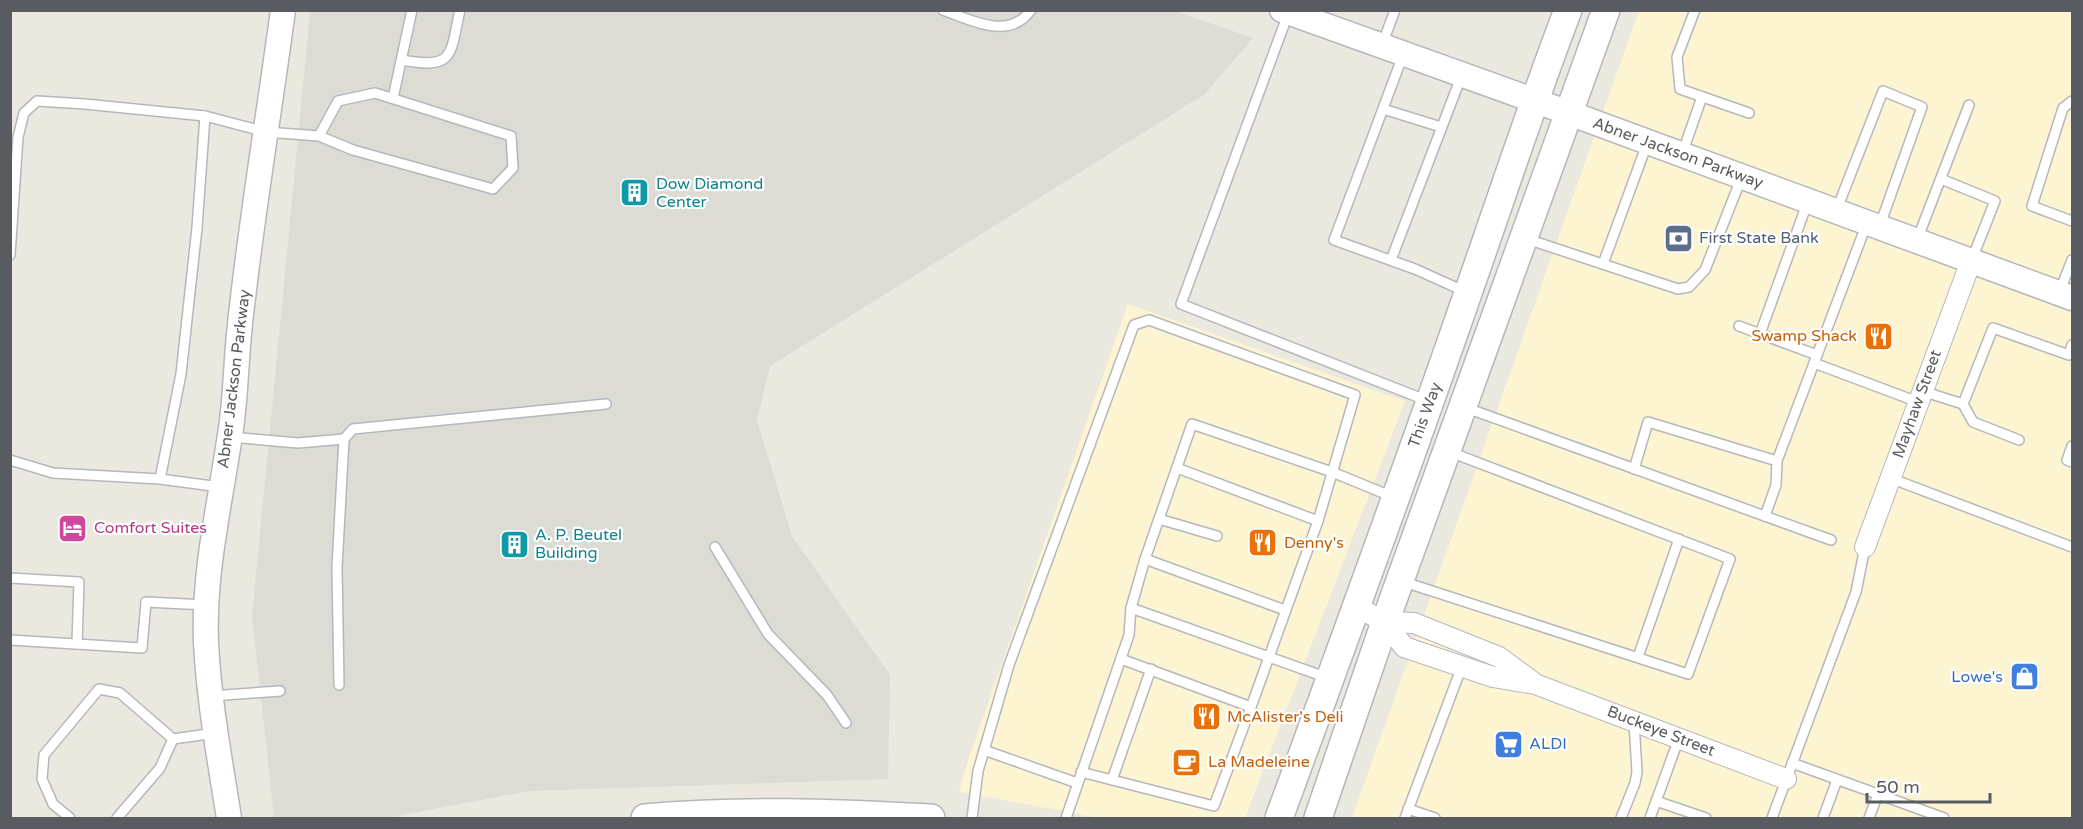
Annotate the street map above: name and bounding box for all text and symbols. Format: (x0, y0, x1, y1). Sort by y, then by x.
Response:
street label: Abner Jackson Parkway (1590, 113, 1766, 193)
place label: Dow Diamond Center (656, 174, 763, 212)
building icon: Dow Diamond Center (619, 177, 651, 209)
bank icon: First State Bank (1662, 222, 1694, 254)
place label: First State Bank (1699, 228, 1819, 248)
street label: Abner Jackson Parkway (213, 288, 255, 470)
restaurant icon: Swamp Shack (1862, 320, 1894, 352)
place label: Swamp Shack (1751, 326, 1857, 346)
street label: Mayhaw Street (1888, 347, 1946, 461)
street label: This Way (1404, 379, 1446, 450)
hotel icon: Comfort Suites (57, 512, 89, 544)
place label: Comfort Suites (94, 518, 207, 538)
place label: A. P. Beutel Building (535, 525, 622, 563)
restaurant icon: Denny's (1247, 527, 1279, 559)
building icon: A. P. Beutel Building (498, 528, 530, 560)
place label: Denny's (1284, 533, 1344, 553)
shop icon: Lowe's (2008, 661, 2040, 693)
place label: Lowe's (1951, 667, 2003, 687)
restaurant icon: McAlister's Deli (1190, 701, 1222, 733)
street label: Buckeye Street (1604, 701, 1718, 761)
place label: McAlister's Deli (1227, 707, 1344, 727)
supermarket icon: ALDI (1492, 728, 1524, 760)
place label: ALDI (1529, 734, 1567, 754)
cafe icon: La Madeleine (1171, 746, 1203, 778)
place label: La Madeleine (1208, 752, 1310, 772)
scale bar (1867, 766, 1990, 804)
text: 50 m (1876, 776, 1920, 798)

